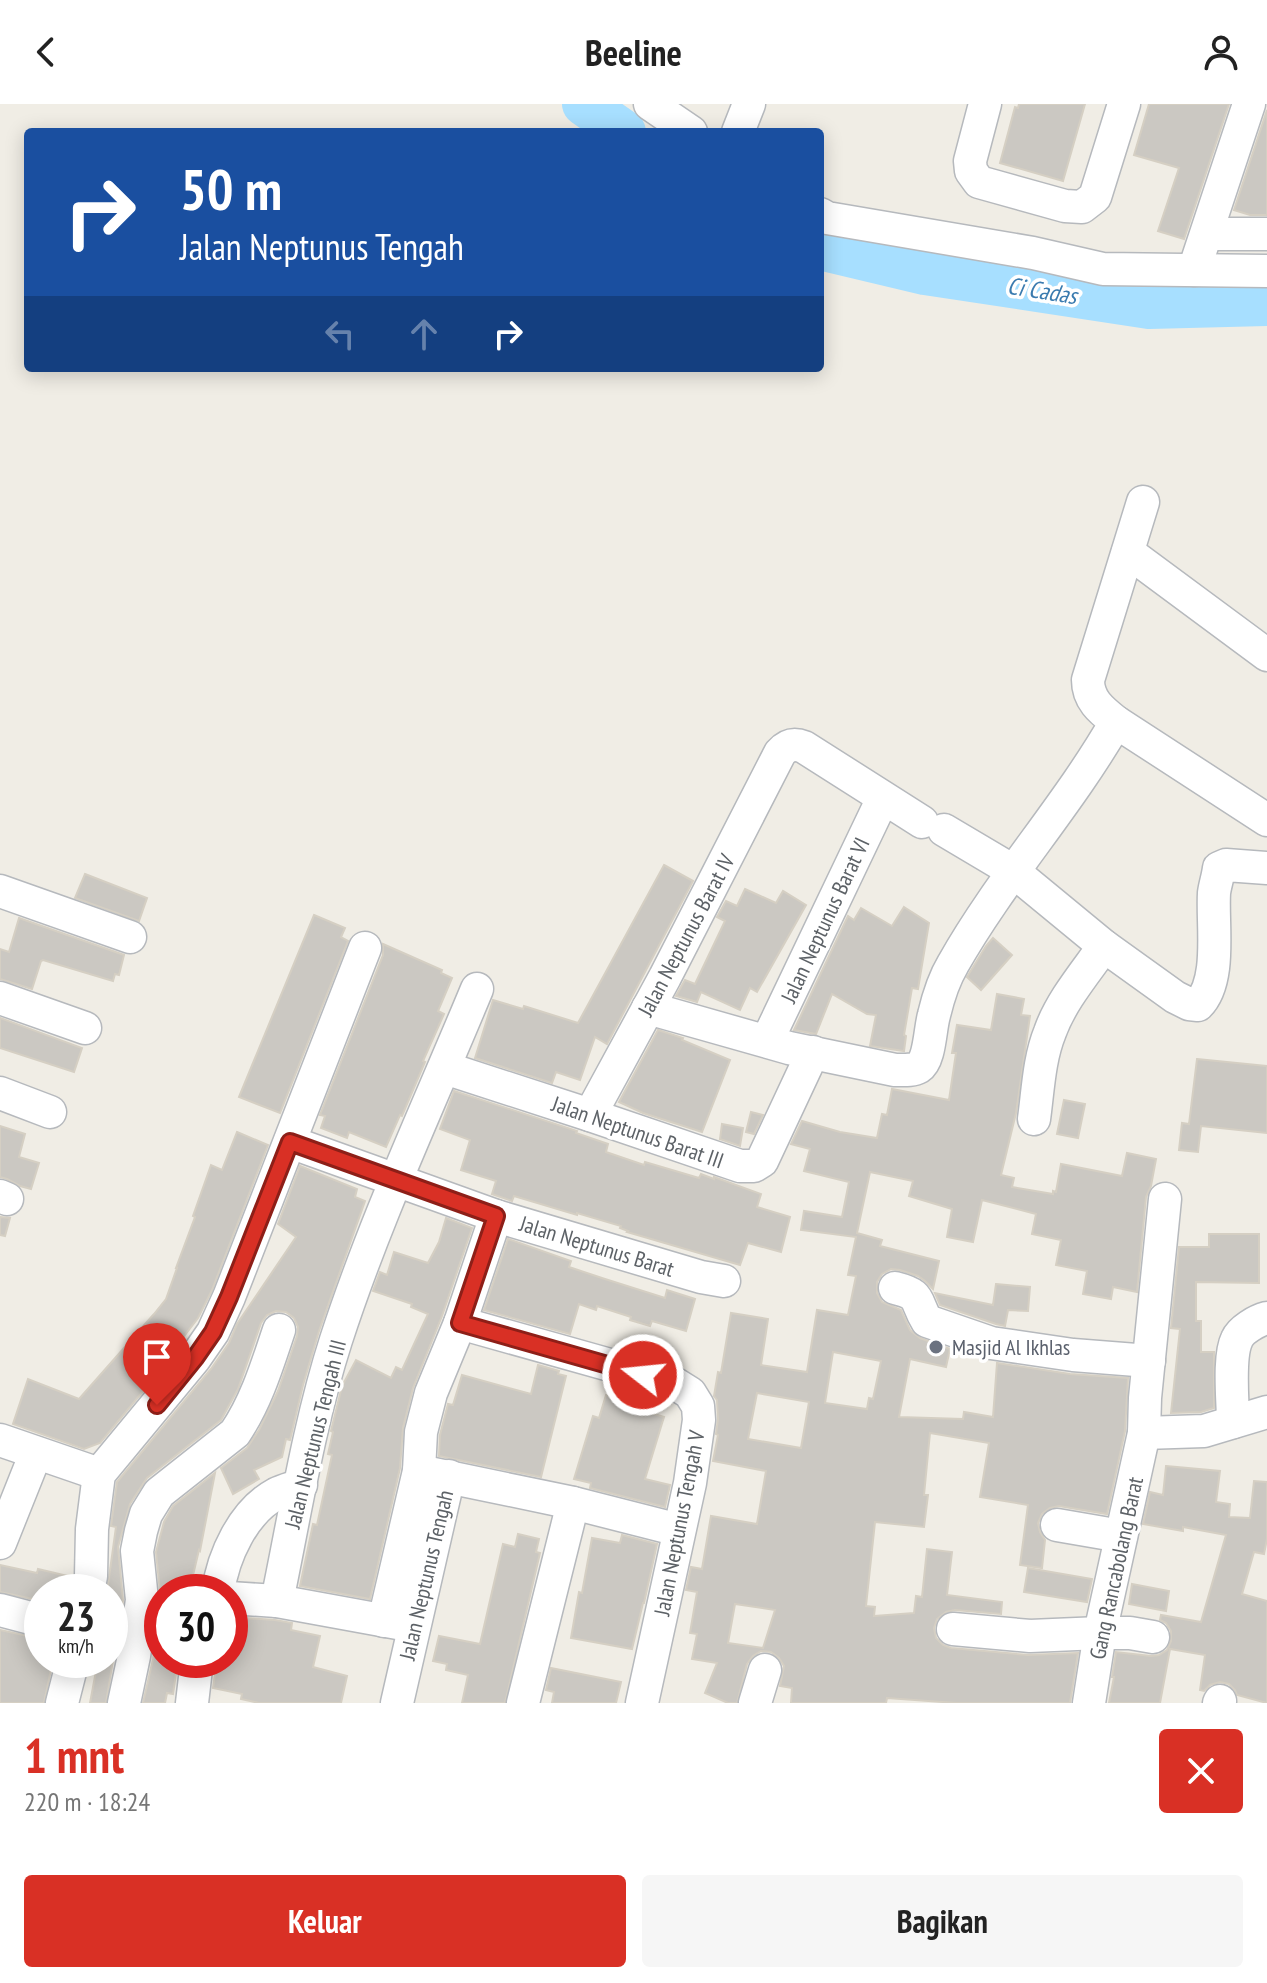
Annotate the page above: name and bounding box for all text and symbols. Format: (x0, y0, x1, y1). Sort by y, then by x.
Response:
text: Beeline (585, 29, 682, 76)
icon: back (24, 30, 68, 74)
icon: person (1199, 30, 1243, 74)
text: 50 m (180, 153, 282, 225)
icon: right (48, 160, 152, 264)
text: Jalan Neptunus Tengah (180, 223, 464, 270)
water label: Ci Cadas (1005, 270, 1082, 312)
icon: left (318, 312, 362, 356)
icon: ahead (402, 312, 446, 356)
icon: right (486, 312, 530, 356)
street label: Jalan Neptunus Barat VI (774, 833, 876, 1008)
street label: Jalan Neptunus Barat IV (631, 848, 741, 1022)
street label: Jalan Neptunus Barat III (547, 1089, 728, 1175)
street label: Jalan Neptunus Barat (516, 1209, 678, 1283)
pin (123, 1323, 191, 1405)
position arrow (601, 1333, 685, 1417)
place label: Masjid Al Ikhlas (952, 1333, 1070, 1361)
icon: arrive (135, 1335, 179, 1379)
street label: Jalan Neptunus Tengah III (278, 1337, 352, 1532)
marker: Masjid Al Ikhlas (927, 1338, 945, 1356)
street label: Jalan Neptunus Tengah V (647, 1427, 711, 1619)
street label: Gang Rancabolang Barat (1083, 1474, 1149, 1662)
street label: Jalan Neptunus Tengah (393, 1487, 459, 1664)
speed limit sign: 30 (144, 1574, 248, 1678)
text: 23 (57, 1590, 95, 1642)
text: km/h (58, 1633, 94, 1659)
text: 1 mnt (24, 1724, 124, 1786)
button: close (1159, 1729, 1243, 1813)
text: 220 m · 18:24 (24, 1785, 150, 1818)
button: Keluar (24, 1875, 626, 1967)
button: Bagikan (642, 1875, 1243, 1967)

